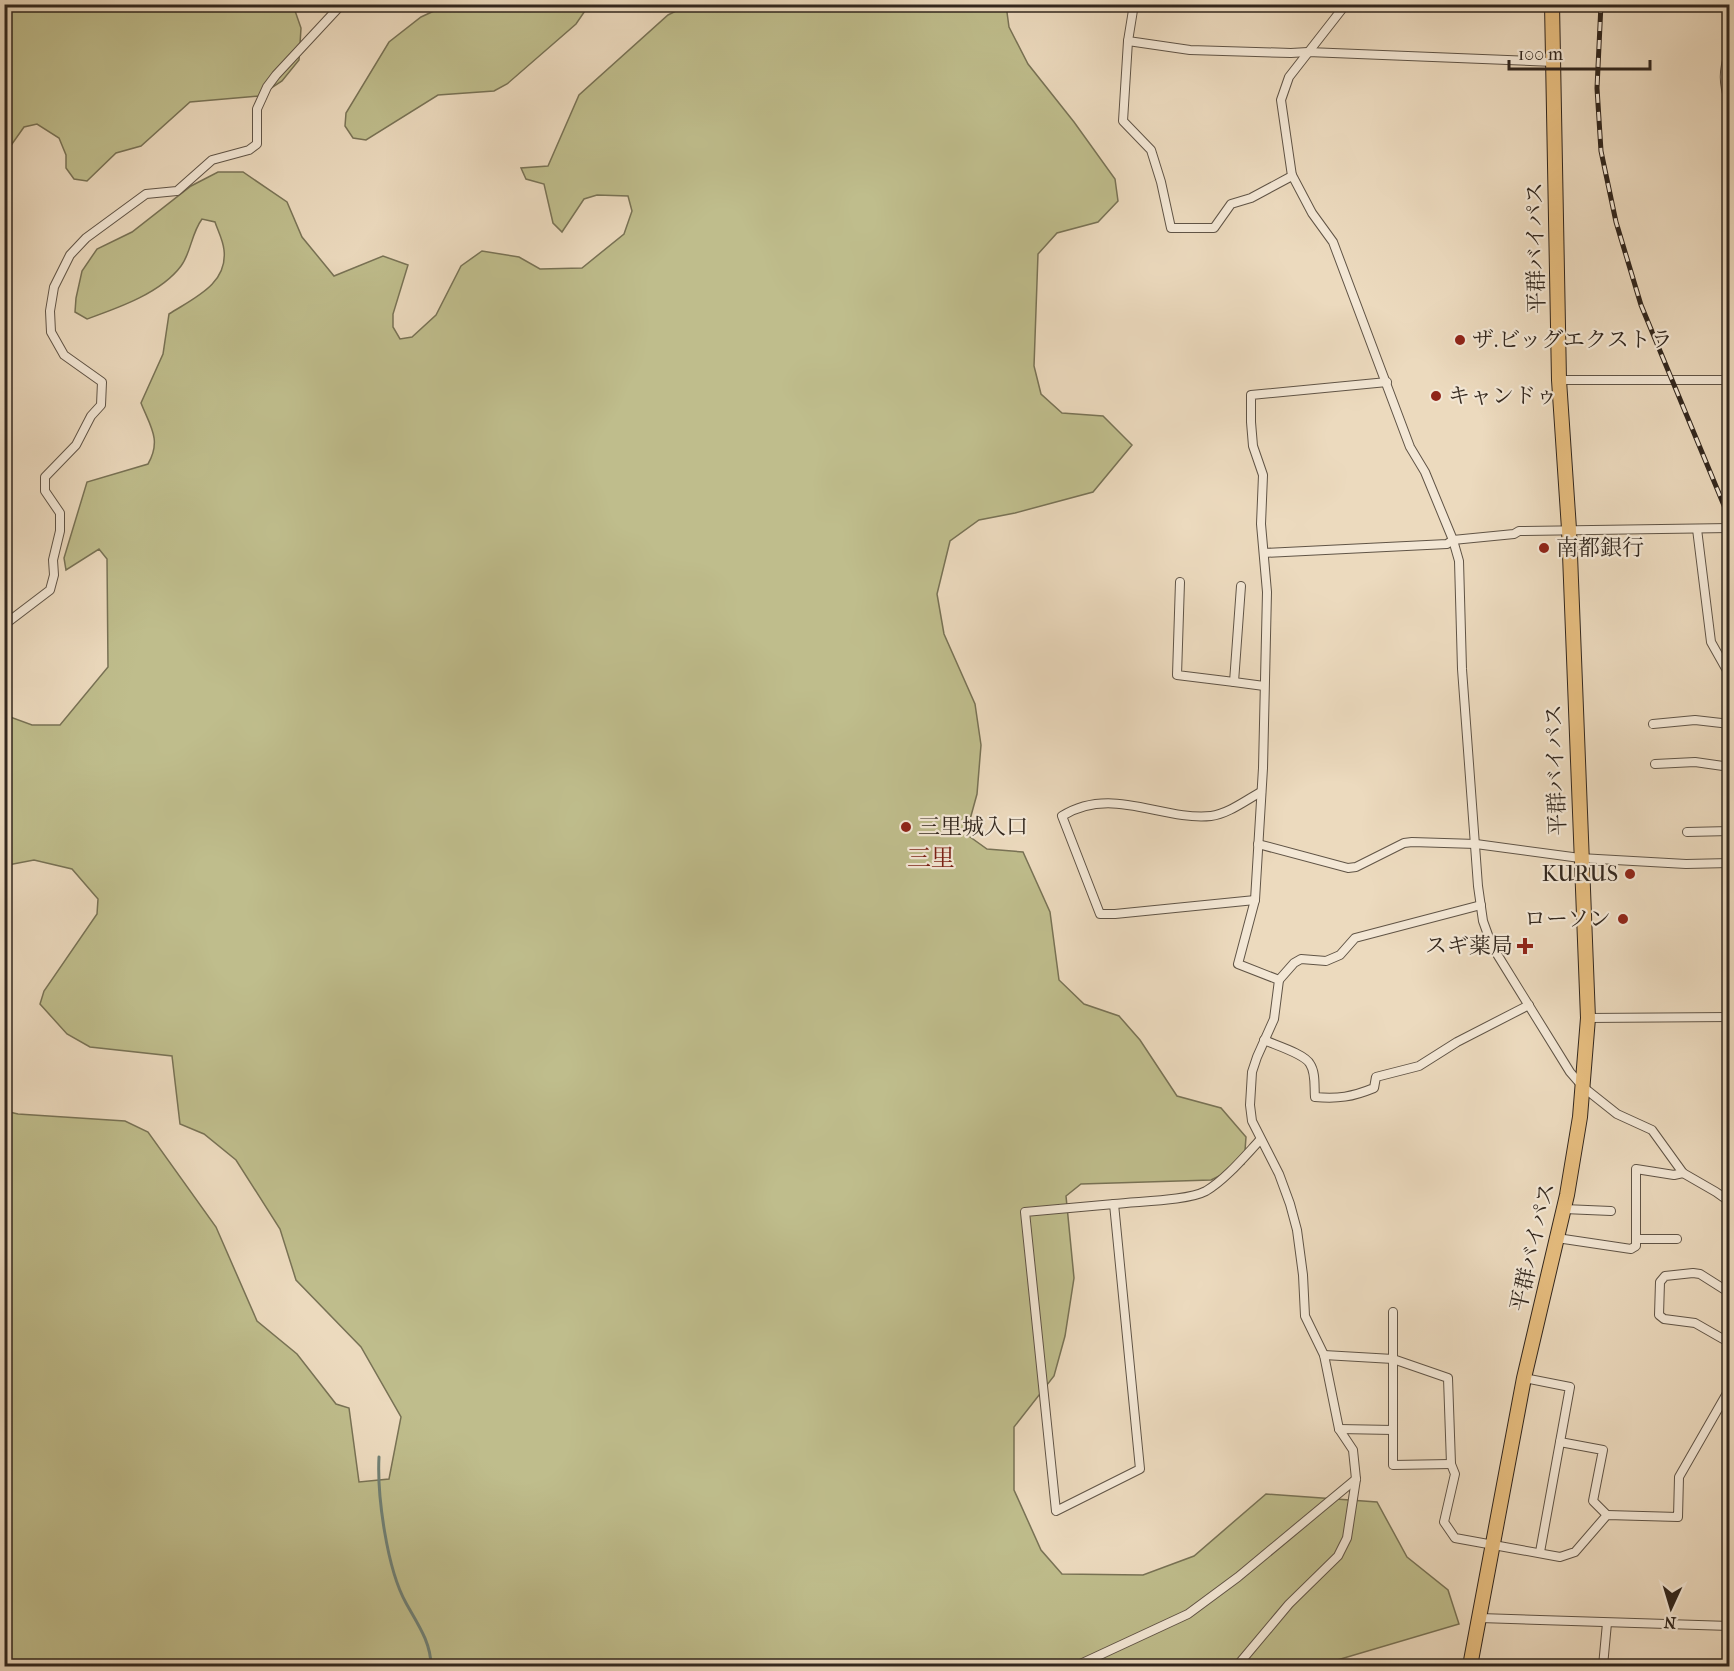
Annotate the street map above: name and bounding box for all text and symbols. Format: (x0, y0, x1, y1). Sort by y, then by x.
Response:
scale bar (1509, 33, 1650, 71)
text: 100 m (1518, 44, 1563, 65)
street label: 平群バイパス (1522, 182, 1550, 314)
place label: ザ.ビッグエクストラ (1472, 327, 1673, 353)
marker: ザ.ビッグエクストラ (1453, 333, 1467, 347)
place label: キャンドゥ (1448, 383, 1557, 409)
marker: キャンドゥ (1429, 389, 1443, 403)
place label: 南都銀行 (1556, 535, 1644, 561)
marker: 南都銀行 (1537, 541, 1551, 555)
street label: 平群バイパス (1541, 704, 1571, 836)
place label: 三里城入口 (918, 814, 1028, 840)
marker: 三里城入口 (899, 820, 913, 834)
district label: 三里 (907, 844, 955, 872)
place label: KURUS (1542, 861, 1618, 887)
marker: KURUS (1623, 867, 1637, 881)
place label: ローソン (1524, 906, 1611, 932)
marker: ローソン (1616, 912, 1630, 926)
place label: スギ薬局 (1425, 933, 1513, 959)
marker: スギ薬局 (1518, 939, 1532, 953)
street label: 平群バイパス (1506, 1180, 1560, 1314)
north arrow (1641, 1578, 1701, 1638)
text: N (1662, 1613, 1677, 1632)

